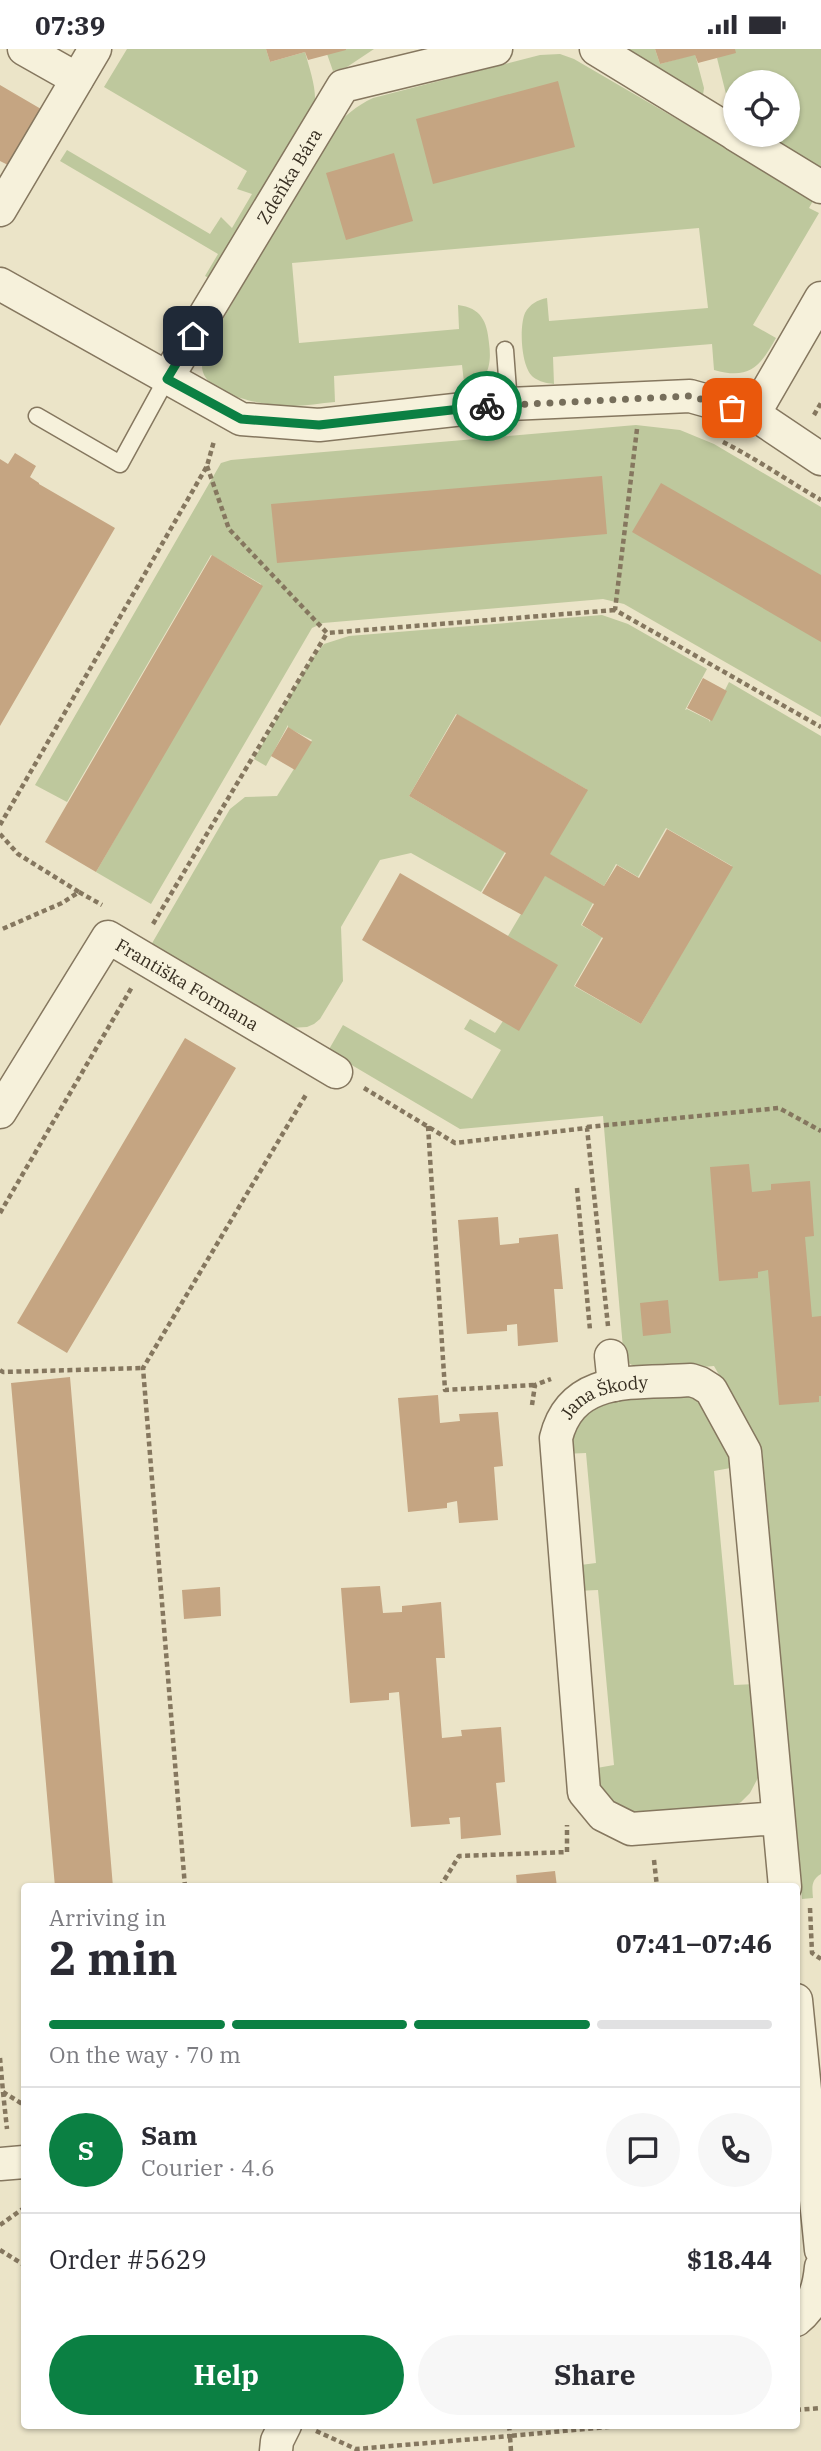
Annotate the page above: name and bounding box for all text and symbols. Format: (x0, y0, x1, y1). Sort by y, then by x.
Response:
text: 07:39 (35, 8, 105, 42)
map controls (723, 70, 800, 147)
button: locate (723, 70, 800, 147)
street label: Zdeňka Bára (251, 124, 327, 228)
pin (163, 306, 223, 366)
icon: home (174, 317, 212, 355)
courier (452, 371, 522, 441)
pin (702, 378, 762, 438)
icon: bike (468, 387, 506, 425)
icon: bag (713, 389, 751, 427)
street label: Františka Formana (112, 933, 263, 1035)
street label: Jana Škody (555, 1370, 649, 1423)
text: Arriving in (49, 1902, 166, 1932)
text: 07:41–07:46 (616, 1926, 772, 1960)
text: 2 min (49, 1928, 178, 1988)
text: On the way · 70 m (49, 2039, 241, 2069)
button: chat (606, 2113, 680, 2187)
button: phone (698, 2113, 772, 2187)
text: Sam (141, 2118, 197, 2152)
text: S (78, 2133, 94, 2167)
text: Courier · 4.6 (141, 2152, 275, 2182)
text: Order #5629 (49, 2242, 207, 2276)
text: $18.44 (687, 2242, 772, 2276)
button: Help (49, 2335, 404, 2415)
button: Share (418, 2335, 772, 2415)

